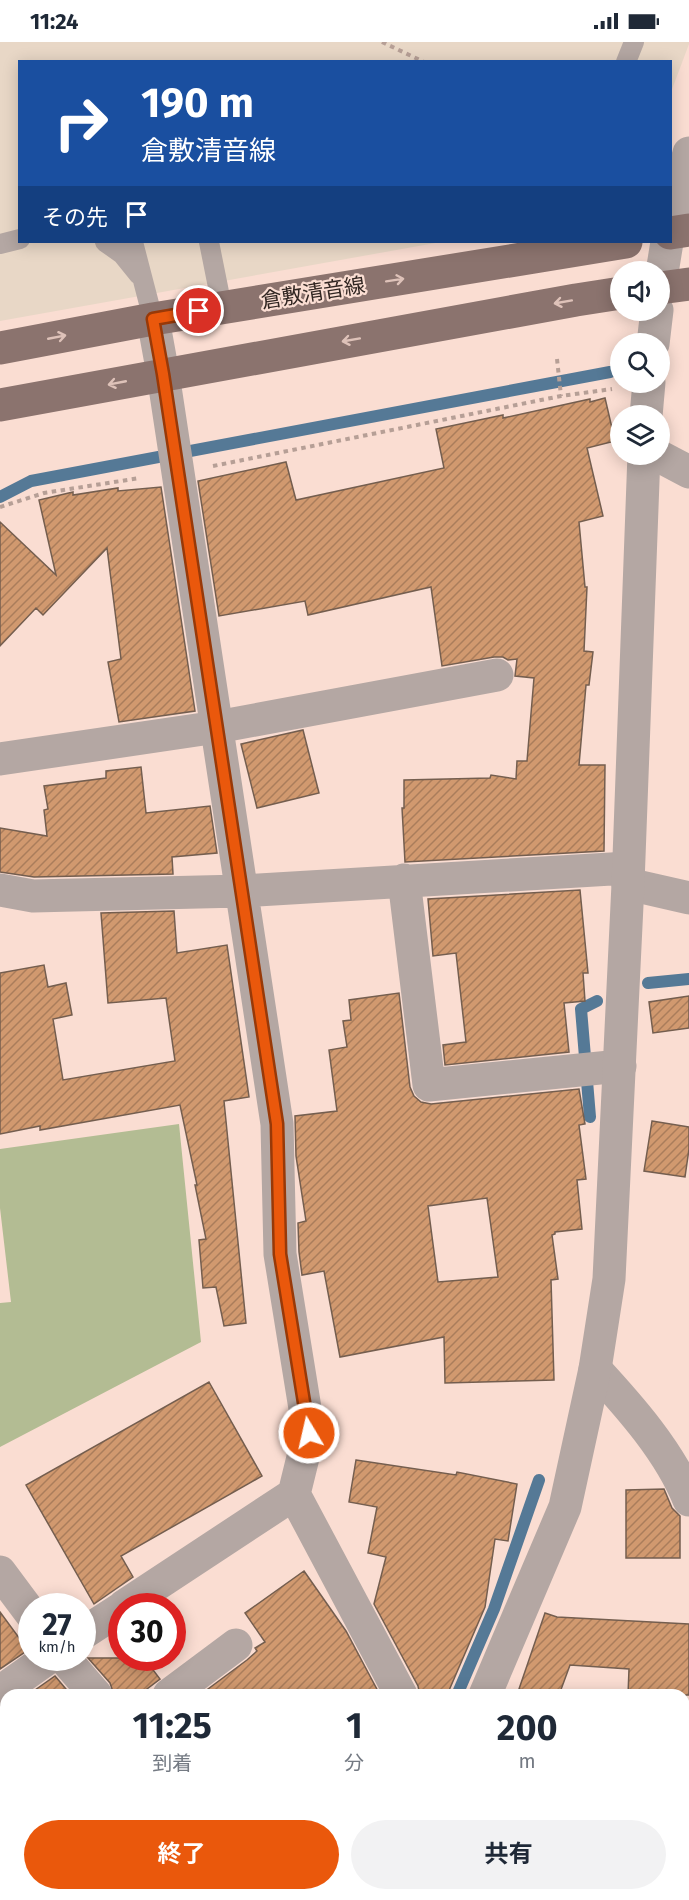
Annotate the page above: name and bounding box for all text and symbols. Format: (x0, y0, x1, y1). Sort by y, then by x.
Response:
text: 11:24 (30, 8, 78, 35)
text: 190 m (141, 78, 254, 128)
icon: right (42, 84, 120, 162)
text: 倉敷清音線 (141, 135, 276, 167)
icon: arrive (120, 198, 153, 231)
text: その先 (42, 204, 108, 231)
map controls (610, 261, 670, 465)
button: sound (610, 261, 670, 321)
street label: 倉敷清音線 (259, 272, 367, 314)
one-way arrow (384, 274, 404, 285)
pin (173, 285, 224, 336)
icon: arrive (182, 294, 215, 327)
one-way arrow (554, 297, 573, 308)
one-way arrow (47, 331, 67, 342)
button: search (610, 333, 670, 393)
one-way arrow (341, 335, 361, 346)
one-way arrow (108, 378, 128, 389)
button: layers (610, 405, 670, 465)
position arrow (277, 1401, 341, 1465)
speed limit sign: 30 (108, 1593, 186, 1671)
text: 27 (42, 1607, 72, 1643)
text: km/h (38, 1638, 76, 1656)
text: 11:25 (132, 1704, 212, 1748)
text: 1 (346, 1704, 363, 1748)
text: 200 (497, 1706, 558, 1750)
text: m (519, 1749, 536, 1773)
text: 到着 (152, 1751, 192, 1775)
text: 分 (344, 1751, 364, 1775)
button: 終了 (24, 1820, 339, 1889)
button: 共有 (351, 1820, 666, 1889)

